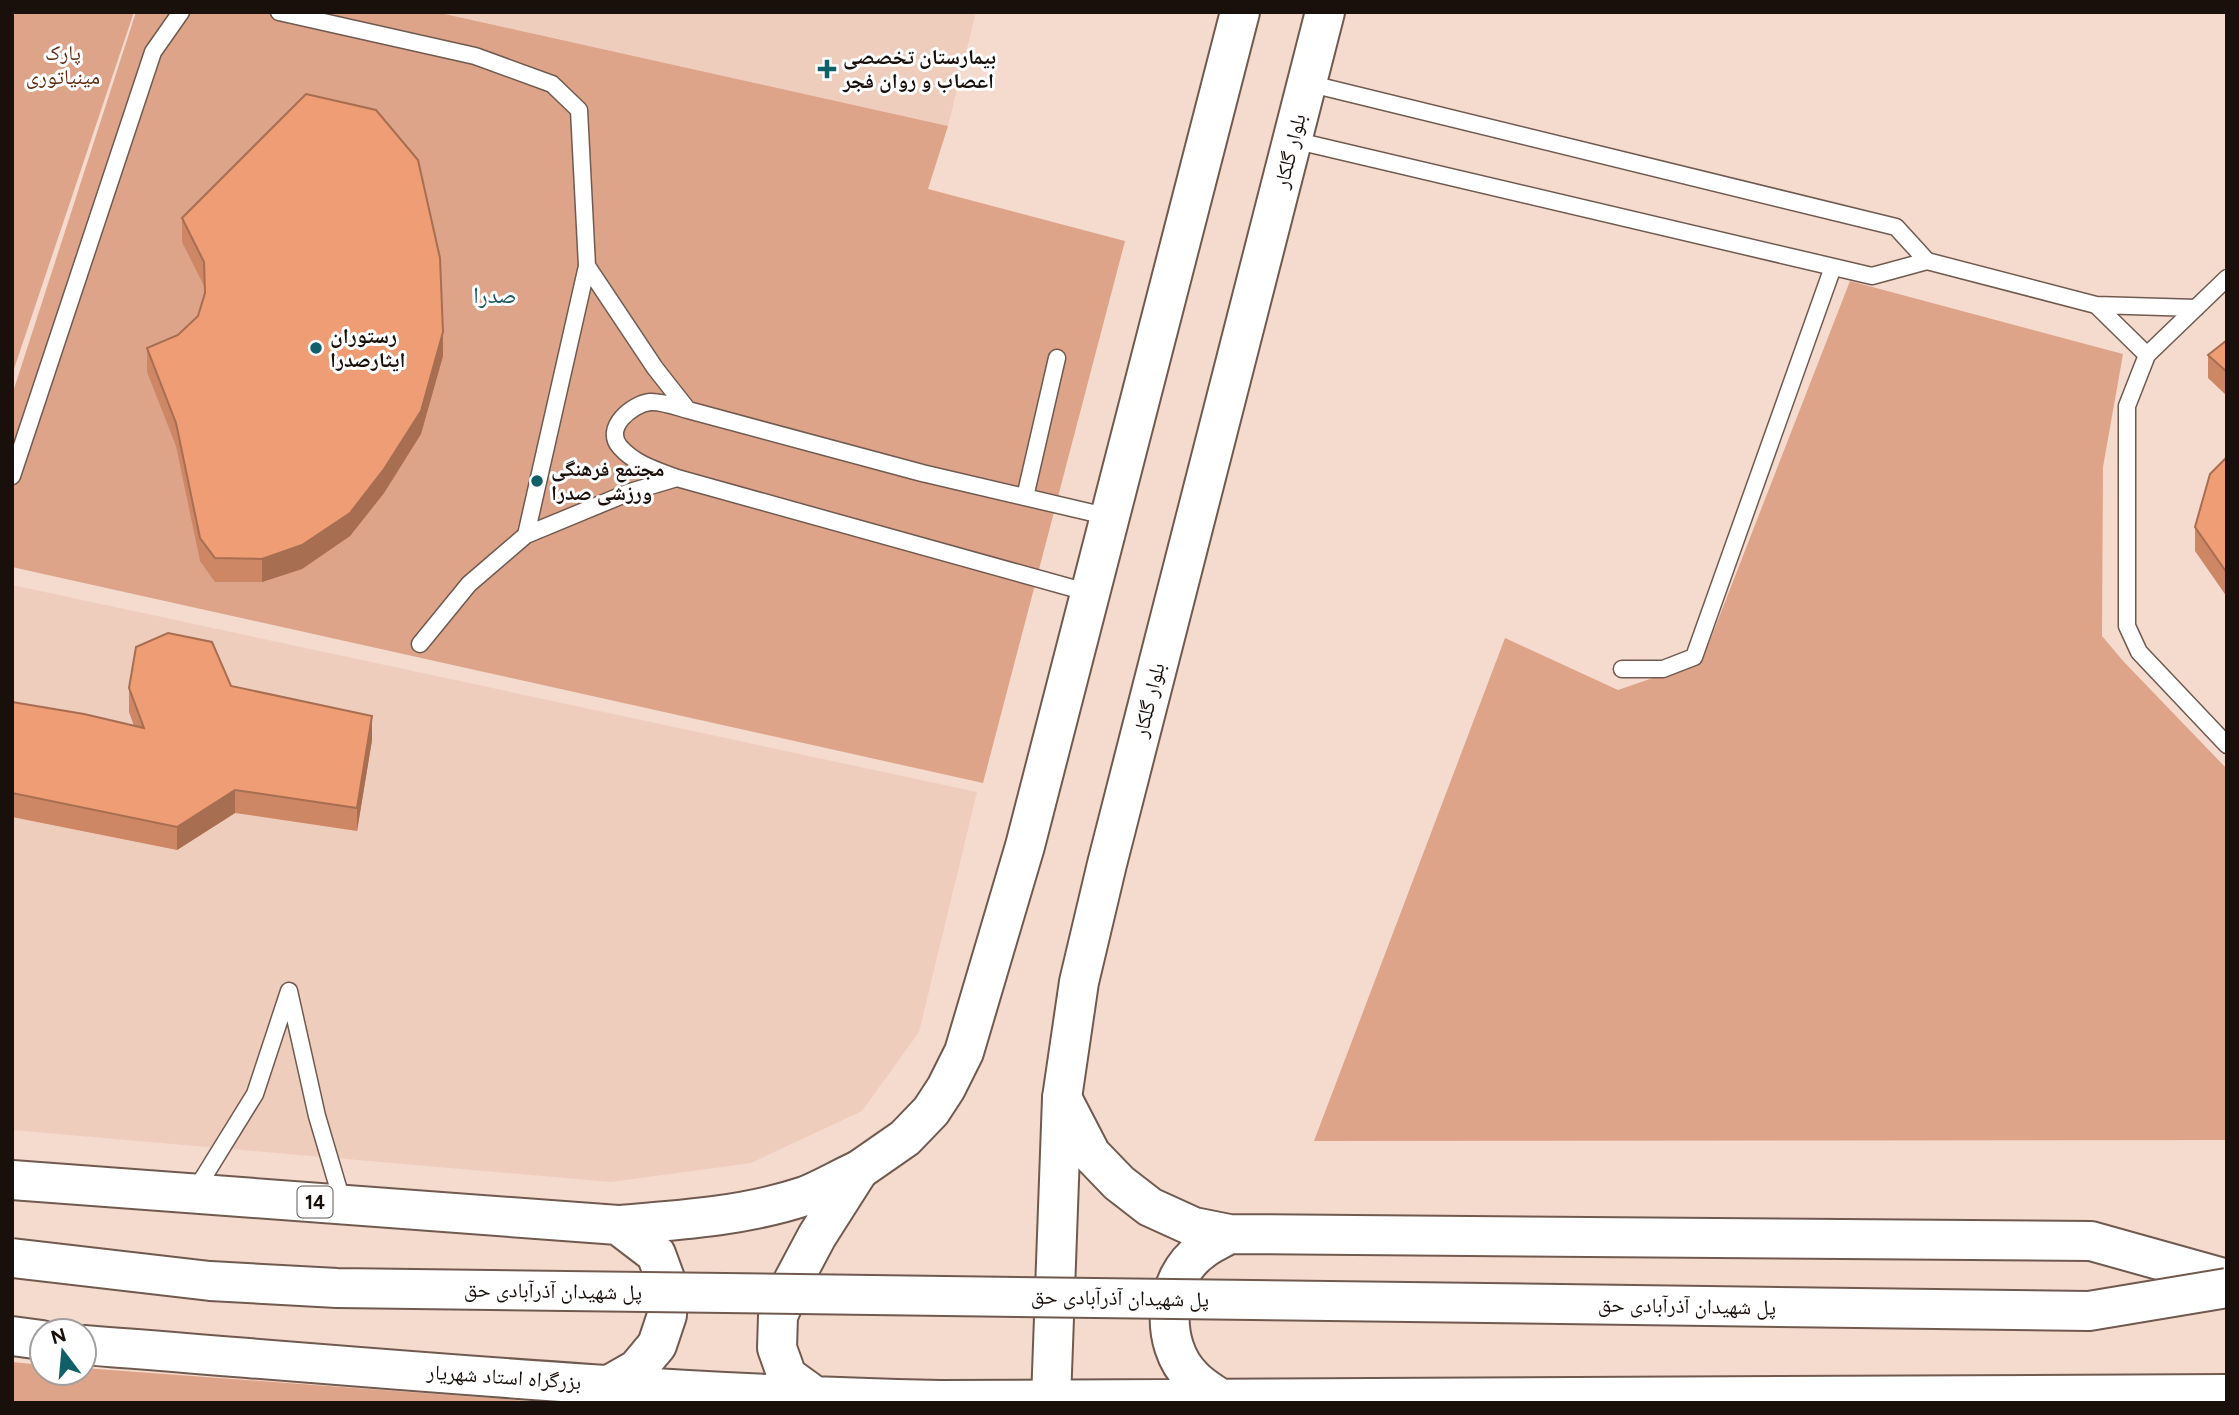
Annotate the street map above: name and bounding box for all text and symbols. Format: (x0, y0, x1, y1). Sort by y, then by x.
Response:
park label: پارک مینیاتوری (26, 40, 100, 89)
place label: بیمارستان تخصصی اعصاب و روان فجر (842, 44, 996, 93)
marker: بیمارستان تخصصی اعصاب و روان فجر (817, 59, 837, 79)
street label: بلوار گلکار (1268, 111, 1311, 192)
district label: صدرا (473, 281, 517, 309)
place label: رستوران ایثارصدرا (330, 323, 405, 372)
marker: رستوران ایثارصدرا (308, 340, 324, 356)
place label: مجتمع فرهنگی ورزشی صدرا (551, 456, 665, 506)
marker: مجتمع فرهنگی ورزشی صدرا (529, 473, 545, 489)
street label: بلوار گلکار (1127, 660, 1170, 741)
road number: 14 (298, 1186, 332, 1218)
street label: پل شهیدان آذرآبادی حق (464, 1276, 642, 1306)
street label: پل شهیدان آذرآبادی حق (1031, 1283, 1209, 1313)
street label: پل شهیدان آذرآبادی حق (1598, 1291, 1776, 1321)
north arrow (28, 1317, 98, 1387)
text: N (48, 1323, 69, 1349)
street label: بزرگراه استاد شهریار (425, 1359, 582, 1394)

